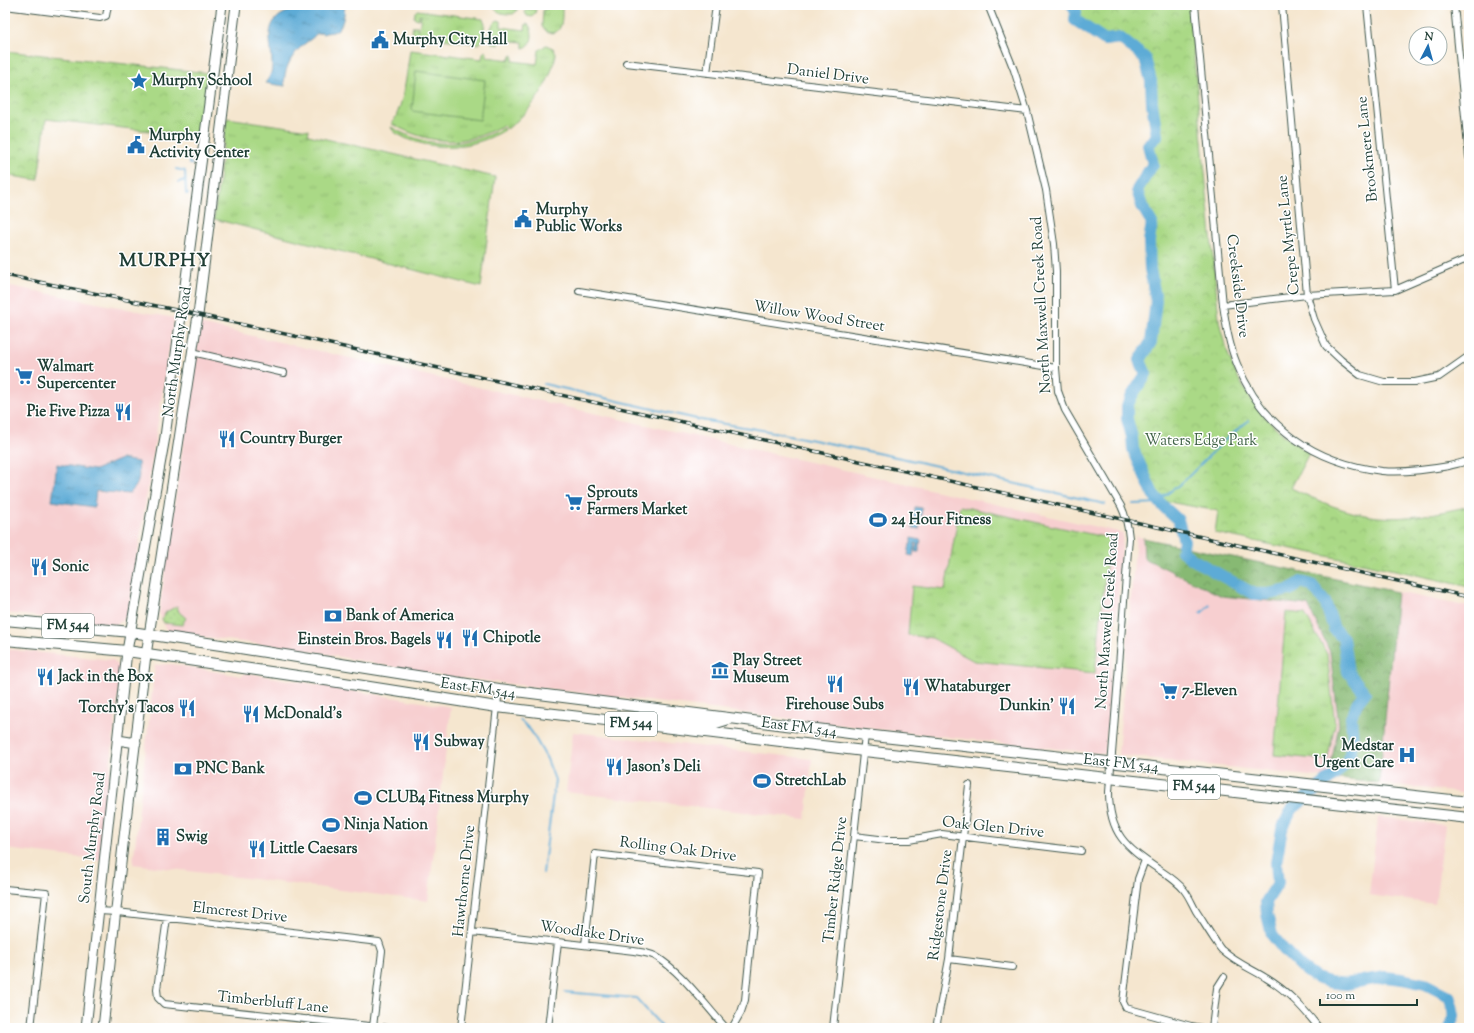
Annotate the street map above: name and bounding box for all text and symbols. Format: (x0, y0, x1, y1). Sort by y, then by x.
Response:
north arrow (1408, 26, 1448, 66)
text: N (1423, 29, 1434, 45)
public building icon: Murphy City Hall (370, 30, 390, 50)
place label: Murphy City Hall (393, 30, 508, 51)
street label: Daniel Drive (786, 60, 870, 90)
place icon: Murphy School (129, 71, 149, 91)
place label: Murphy School (152, 71, 253, 92)
street label: Brookmere Lane (1352, 95, 1384, 203)
place label: Murphy Activity Center (149, 126, 250, 164)
public building icon: Murphy Activity Center (126, 135, 146, 155)
street label: Crepe Myrtle Lane (1272, 174, 1306, 296)
place label: Murphy Public Works (536, 200, 622, 238)
public building icon: Murphy Public Works (513, 209, 533, 229)
street label: North Maxwell Creek Road (1027, 216, 1057, 394)
street label: Creekside Drive (1220, 233, 1254, 339)
district label: MURPHY (119, 248, 211, 275)
street label: North Murphy Road (158, 285, 198, 419)
street label: Willow Wood Street (752, 296, 886, 338)
place label: Walmart Supercenter (37, 357, 116, 395)
supermarket icon: Walmart Supercenter (14, 366, 34, 386)
place label: Pie Five Pizza (27, 402, 110, 423)
restaurant icon: Pie Five Pizza (113, 402, 133, 422)
restaurant icon: Country Burger (217, 429, 237, 449)
place label: Country Burger (240, 429, 343, 450)
park label: Waters Edge Park (1145, 431, 1257, 452)
place label: Sprouts Farmers Market (587, 483, 688, 521)
supermarket icon: Sprouts Farmers Market (564, 492, 584, 512)
sports icon: 24 Hour Fitness (868, 510, 888, 530)
place label: 24 Hour Fitness (891, 510, 991, 531)
street label: North Maxwell Creek Road (1091, 531, 1125, 710)
restaurant icon: Sonic (29, 557, 49, 577)
place label: Sonic (52, 557, 89, 578)
bank icon: Bank of America (323, 606, 343, 626)
place label: Bank of America (346, 606, 454, 627)
road number: FM 544 (42, 614, 94, 638)
restaurant icon: Chipotle (460, 628, 480, 648)
place label: Chipotle (483, 628, 541, 649)
place label: Einstein Bros. Bagels (298, 630, 431, 651)
restaurant icon: Einstein Bros. Bagels (434, 630, 454, 650)
place label: Play Street Museum (733, 651, 803, 689)
museum icon: Play Street Museum (710, 660, 730, 680)
restaurant icon: Jack in the Box (35, 667, 55, 687)
place label: Jack in the Box (57, 667, 154, 688)
street label: East FM 544 (439, 673, 517, 705)
restaurant icon: Firehouse Subs (825, 674, 845, 694)
restaurant icon: Whataburger (901, 677, 921, 697)
place label: Whataburger (924, 677, 1011, 698)
supermarket icon: 7-Eleven (1159, 681, 1179, 701)
place label: 7-Eleven (1182, 681, 1238, 702)
place label: Firehouse Subs (786, 695, 884, 716)
place label: Dunkin' (1000, 696, 1054, 717)
restaurant icon: Dunkin' (1057, 696, 1077, 716)
place label: Torchy's Tacos (79, 698, 174, 719)
restaurant icon: Torchy's Tacos (177, 698, 197, 718)
restaurant icon: McDonald's (241, 704, 261, 724)
place label: McDonald's (264, 704, 342, 725)
road number: FM 544 (605, 712, 657, 736)
street label: East FM 544 (760, 713, 838, 743)
restaurant icon: Subway (411, 732, 431, 752)
place label: Subway (434, 732, 485, 753)
place label: Medstar Urgent Care (1314, 736, 1394, 774)
hospital icon: Medstar Urgent Care (1397, 745, 1417, 765)
street label: East FM 544 (1082, 750, 1160, 778)
restaurant icon: Jason's Deli (604, 757, 624, 777)
place label: Jason's Deli (626, 757, 701, 778)
bank icon: PNC Bank (173, 759, 193, 779)
place label: PNC Bank (196, 759, 266, 780)
street label: South Murphy Road (75, 771, 112, 905)
sports icon: StretchLab (752, 771, 772, 791)
place label: StretchLab (775, 771, 846, 792)
road number: FM 544 (1168, 775, 1220, 799)
sports icon: CLUB4 Fitness Murphy (353, 788, 373, 808)
place label: CLUB4 Fitness Murphy (376, 788, 530, 809)
street label: Oak Glen Drive (941, 812, 1045, 844)
sports icon: Ninja Nation (321, 815, 341, 835)
place label: Ninja Nation (344, 815, 428, 836)
street label: Timber Ridge Drive (819, 816, 853, 944)
street label: Hawthorne Drive (449, 824, 481, 938)
building icon: Swig (153, 827, 173, 847)
place label: Swig (176, 827, 208, 848)
street label: Rolling Oak Drive (618, 832, 738, 868)
restaurant icon: Little Caesars (247, 839, 267, 859)
place label: Little Caesars (270, 839, 358, 860)
street label: Ridgestone Drive (924, 848, 958, 962)
street label: Elmcrest Drive (192, 898, 288, 928)
street label: Woodlake Drive (538, 916, 646, 952)
scale bar (1320, 981, 1417, 1007)
street label: Timberbluff Lane (216, 987, 330, 1019)
text: 100 m (1326, 987, 1355, 1005)

